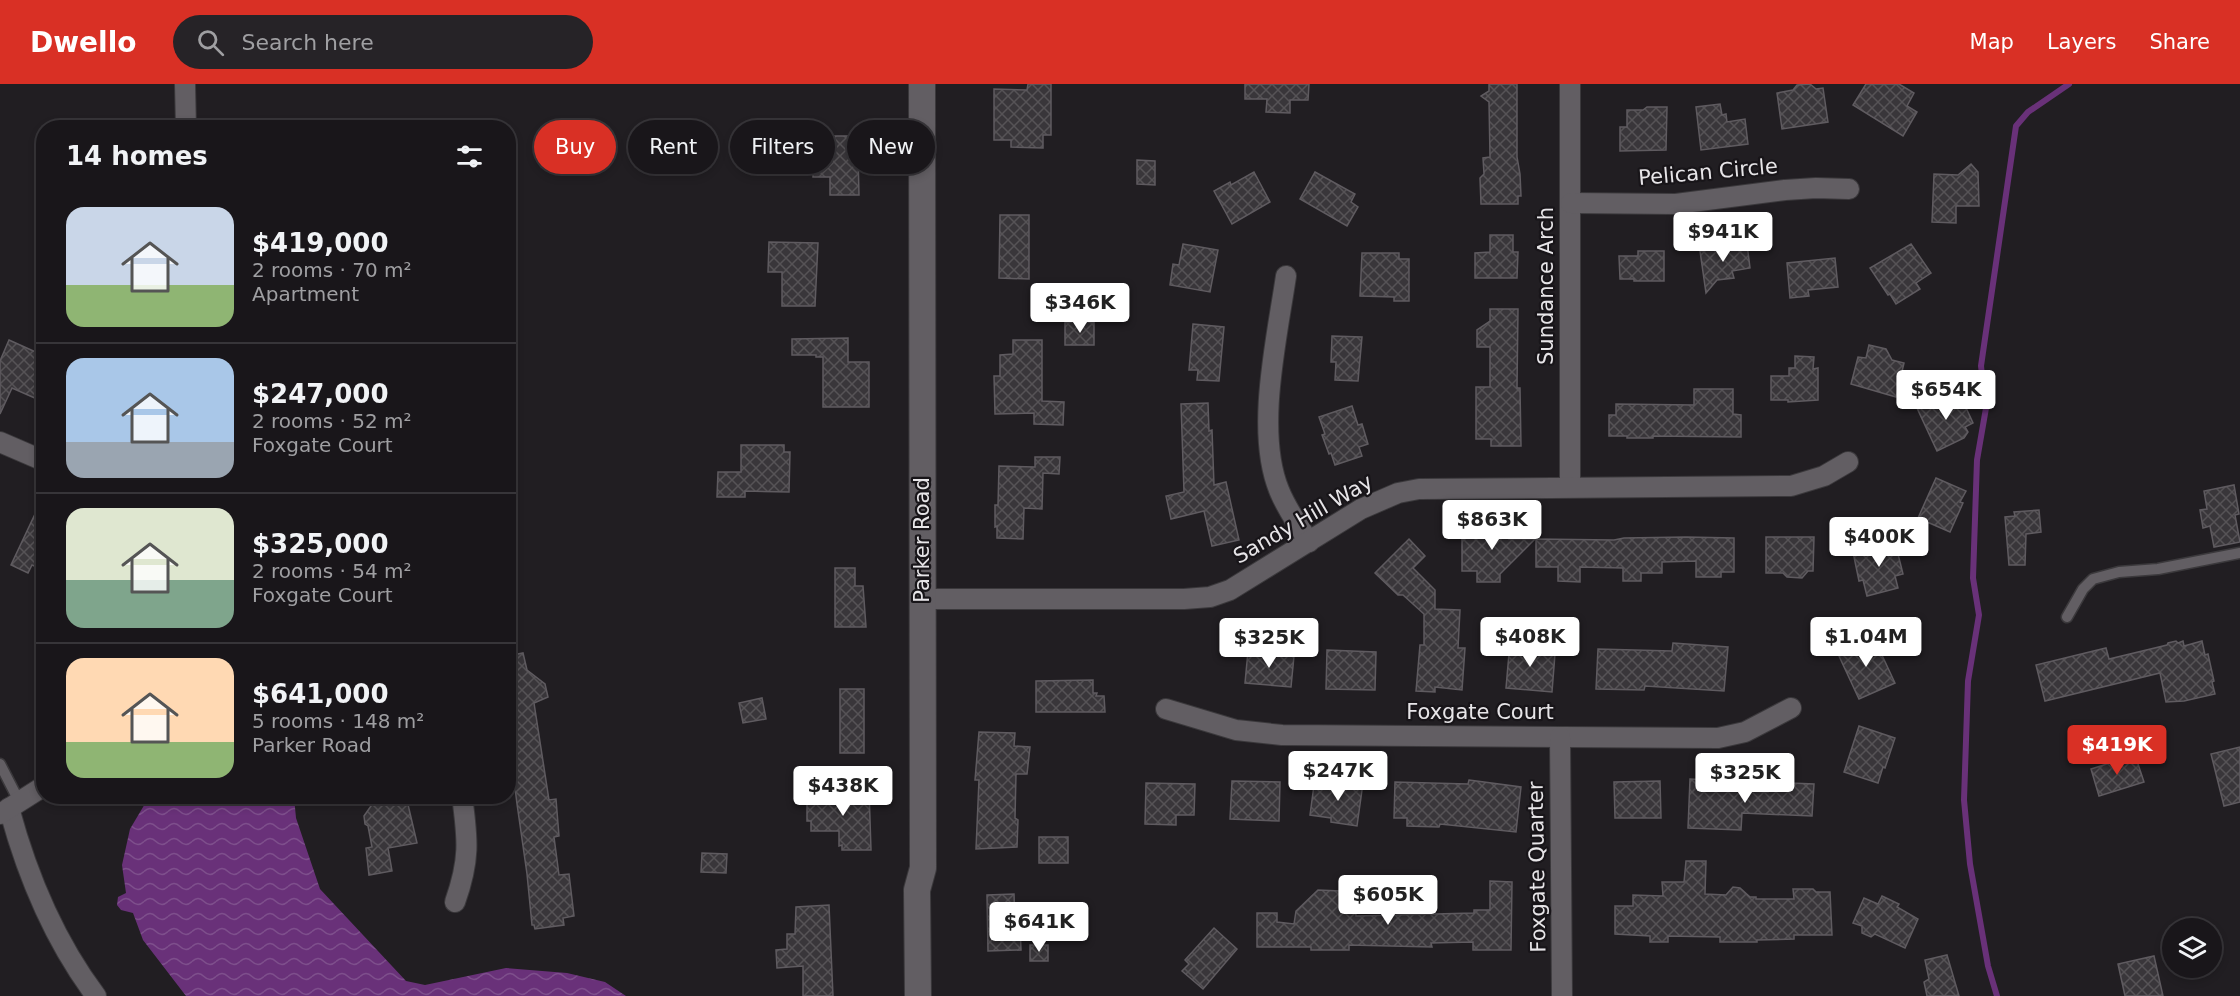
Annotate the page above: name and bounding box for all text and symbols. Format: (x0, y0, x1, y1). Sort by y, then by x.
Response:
search box (173, 15, 593, 69)
text: Dwello (30, 26, 137, 59)
icon: search (194, 26, 227, 59)
text: Search here (242, 30, 374, 55)
text: Map (1970, 30, 2014, 54)
text: Layers (2047, 30, 2116, 54)
text: Share (2149, 30, 2210, 54)
chip: Buy (534, 120, 616, 174)
chip: Rent (628, 120, 718, 174)
chip: Filters (730, 120, 835, 174)
chip: New (847, 120, 935, 174)
icon: filters (453, 140, 486, 173)
text: 14 homes (66, 141, 208, 171)
street label: Pelican Circle (1637, 154, 1779, 190)
street label: Sundance Arch (1534, 207, 1558, 365)
pin: $941K (1681, 212, 1765, 263)
text: $941K (1687, 219, 1759, 243)
text: $419,000 (252, 228, 389, 258)
icon: home (114, 231, 186, 303)
text: 2 rooms · 70 m² (252, 258, 412, 282)
text: Apartment (252, 282, 359, 306)
pin: $346K (1038, 283, 1122, 334)
text: $346K (1044, 290, 1116, 314)
pin: $654K (1904, 370, 1988, 421)
text: $654K (1910, 377, 1982, 401)
text: $247,000 (252, 379, 389, 409)
icon: home (114, 382, 186, 454)
text: 2 rooms · 52 m² (252, 409, 412, 433)
text: Foxgate Court (252, 433, 393, 457)
street label: Sandy Hill Way (1229, 469, 1377, 569)
street label: Parker Road (910, 477, 934, 603)
pin: $863K (1450, 500, 1534, 551)
text: $863K (1456, 507, 1528, 531)
pin: $400K (1837, 517, 1921, 568)
text: $400K (1843, 524, 1915, 548)
text: $325,000 (252, 529, 389, 559)
icon: home (114, 532, 186, 604)
text: 2 rooms · 54 m² (252, 559, 412, 583)
text: Foxgate Court (252, 583, 393, 607)
pin: $408K (1488, 617, 1572, 668)
pin: $1.04M (1817, 617, 1915, 668)
pin: $325K (1227, 618, 1311, 669)
text: $408K (1494, 624, 1566, 648)
text: $1.04M (1824, 624, 1908, 648)
text: $325K (1233, 625, 1305, 649)
text: $641,000 (252, 679, 389, 709)
icon: home (114, 682, 186, 754)
street label: Foxgate Court (1406, 700, 1554, 724)
text: 5 rooms · 148 m² (252, 709, 424, 733)
pin: $419K (2075, 725, 2159, 776)
text: $419K (2081, 732, 2153, 756)
text: Parker Road (252, 733, 372, 757)
pin: $247K (1296, 751, 1380, 802)
pin: $325K (1703, 753, 1787, 804)
text: $247K (1302, 758, 1374, 782)
text: $325K (1709, 760, 1781, 784)
pin: $438K (801, 766, 885, 817)
text: $438K (807, 773, 879, 797)
street label: Foxgate Quarter (1524, 781, 1550, 953)
pin: $605K (1346, 875, 1430, 926)
text: $605K (1352, 882, 1424, 906)
pin: $641K (997, 902, 1081, 953)
text: $641K (1003, 909, 1075, 933)
map controls (2162, 918, 2222, 978)
button: layers (2162, 918, 2222, 978)

